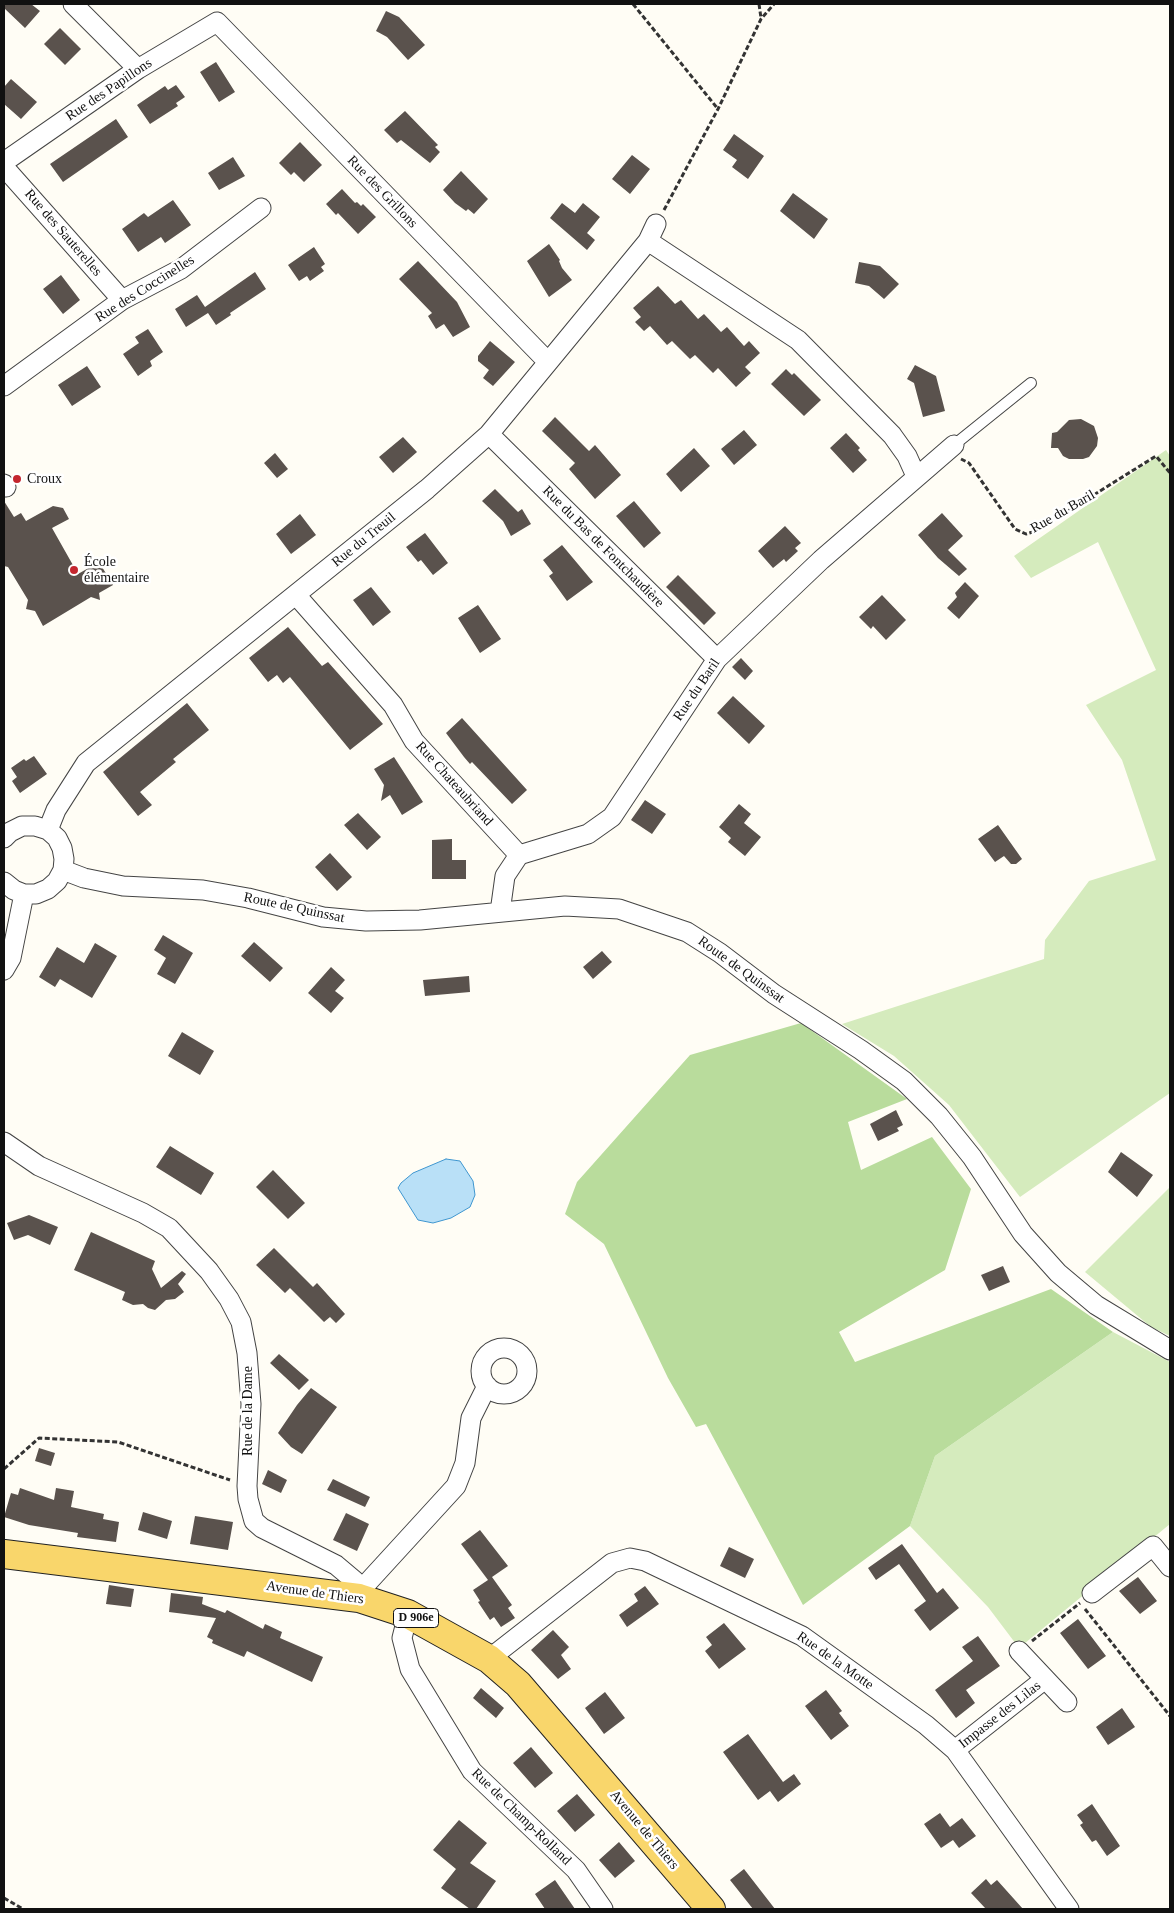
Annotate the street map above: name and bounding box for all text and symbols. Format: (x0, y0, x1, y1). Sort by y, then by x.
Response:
street label: Rue des Papillons (63, 55, 155, 125)
street label: Rue des Grillons (343, 152, 421, 232)
street label: Rue des Sauterelles (21, 186, 105, 280)
street label: Rue des Coccinelles (92, 252, 198, 326)
place label: Croux (27, 471, 62, 487)
marker: Croux (11, 473, 23, 485)
street label: Rue du Bas de Fontchaudière (539, 483, 667, 611)
street label: Rue du Baril (1028, 487, 1098, 537)
street label: Rue du Treuil (329, 509, 399, 571)
place label: École élémentaire (84, 554, 149, 586)
marker: École élémentaire (68, 564, 80, 576)
street label: Rue du Baril (670, 656, 724, 724)
street label: Rue Chateaubriand (412, 738, 496, 830)
street label: Route de Quinssat (242, 889, 346, 927)
street label: Route de Quinssat (695, 933, 787, 1007)
street label: Rue de la Dame (240, 1366, 256, 1456)
street label: Avenue de Thiers (265, 1578, 365, 1608)
road number: D 906e (394, 1609, 438, 1628)
street label: Rue de la Motte (793, 1628, 877, 1694)
street label: Impasse des Lilas (956, 1678, 1044, 1752)
street label: Rue de Champ-Rolland (468, 1765, 574, 1869)
street label: Avenue de Thiers (606, 1787, 682, 1873)

